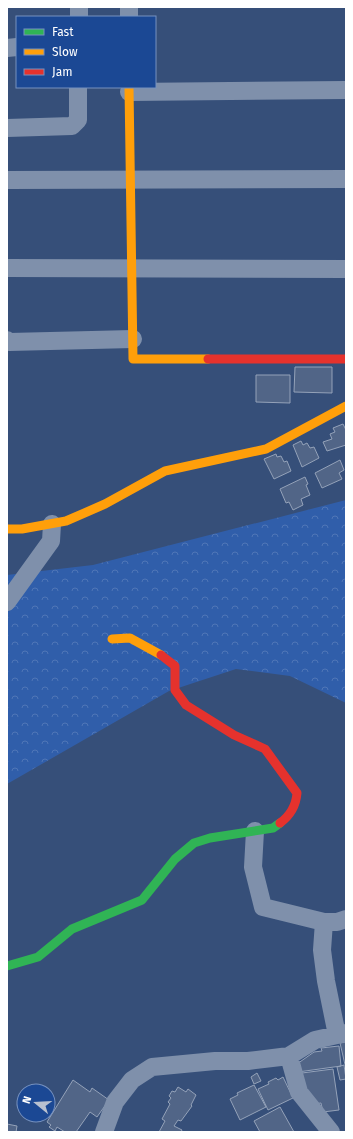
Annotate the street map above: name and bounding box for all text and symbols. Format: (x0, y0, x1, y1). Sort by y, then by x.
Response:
legend (16, 16, 156, 88)
text: Fast (52, 25, 74, 39)
text: Slow (52, 45, 78, 59)
text: Jam (52, 65, 72, 79)
north arrow (16, 1083, 56, 1123)
text: N (20, 1095, 34, 1106)

